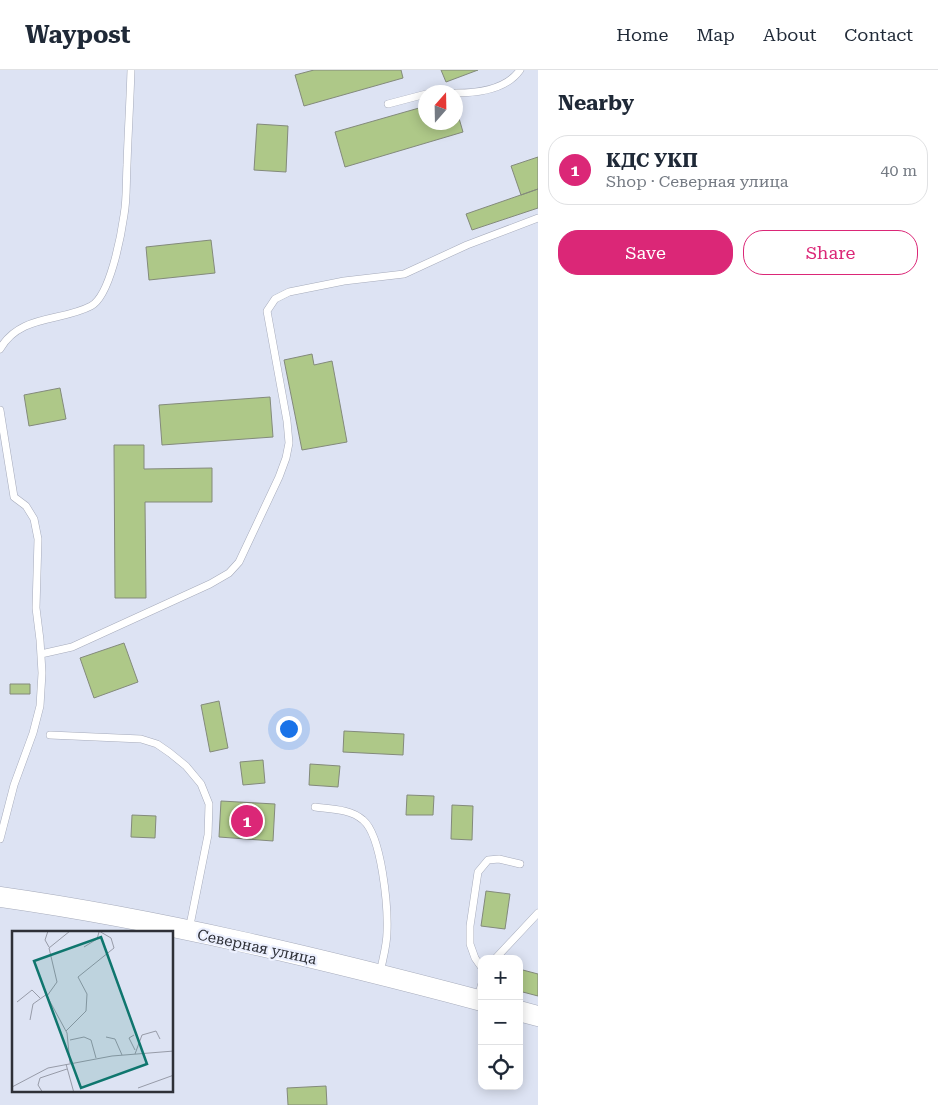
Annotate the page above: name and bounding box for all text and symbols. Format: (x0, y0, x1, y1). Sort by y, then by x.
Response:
text: Waypost (25, 21, 130, 49)
text: Home (616, 24, 668, 45)
text: Map (696, 24, 735, 45)
text: About (763, 24, 816, 45)
text: Contact (844, 24, 913, 45)
north arrow (418, 85, 463, 130)
text: Nearby (558, 91, 634, 115)
text: КДС УКП (606, 149, 698, 172)
text: 1 (571, 161, 579, 180)
text: 40 m (880, 161, 917, 180)
text: Shop · Северная улица (606, 172, 789, 191)
button: Save (558, 230, 733, 275)
button: Share (743, 230, 918, 275)
your location (276, 716, 302, 742)
pin: 1 (231, 802, 263, 840)
street label: Северная улица (196, 926, 318, 968)
inset map (12, 931, 174, 1092)
map controls (478, 955, 523, 1090)
button: + (478, 955, 523, 1000)
button: − (478, 1000, 523, 1045)
button: locate (478, 1045, 523, 1090)

